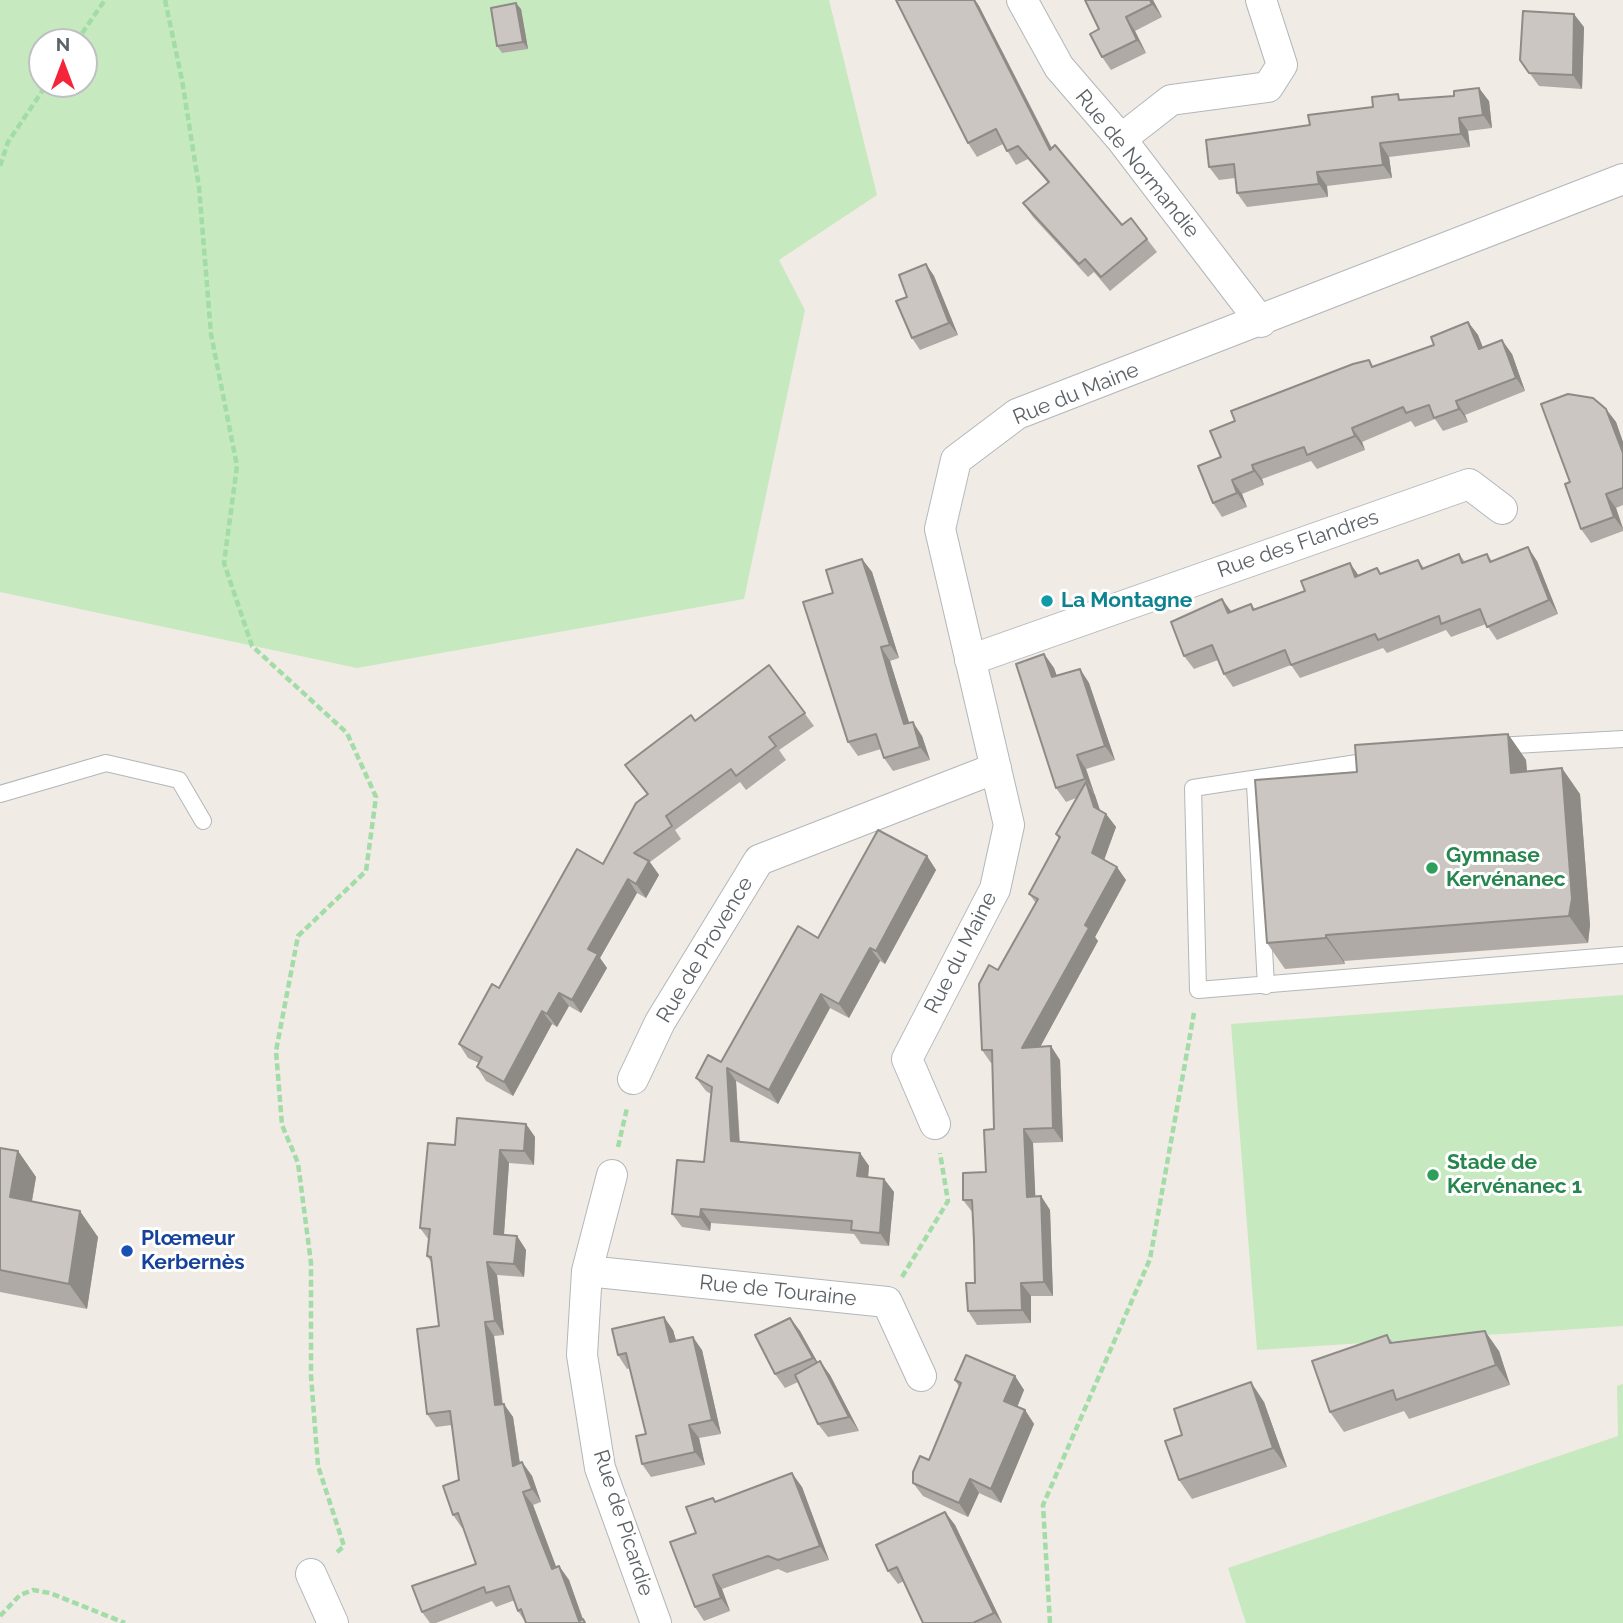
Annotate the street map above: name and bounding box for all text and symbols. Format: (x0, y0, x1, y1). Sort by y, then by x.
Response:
north arrow (28, 28, 98, 98)
text: N (56, 33, 70, 55)
street label: Rue de Normandie (1070, 85, 1204, 243)
street label: Rue du Maine (1009, 357, 1143, 431)
street label: Rue des Flandres (1214, 505, 1382, 583)
place label: La Montagne (1061, 588, 1192, 614)
marker: La Montagne (1039, 593, 1055, 609)
place label: Gymnase Kervénanec (1446, 843, 1566, 893)
marker: Gymnase Kervénanec (1424, 860, 1440, 876)
street label: Rue de Provence (652, 872, 758, 1028)
street label: Rue du Maine (919, 888, 1003, 1018)
place label: Stade de Kervénanec 1 (1447, 1150, 1582, 1200)
marker: Stade de Kervénanec 1 (1425, 1167, 1441, 1183)
place label: Plœmeur Kerbernès (141, 1226, 245, 1276)
marker: Plœmeur Kerbernès (119, 1243, 135, 1259)
street label: Rue de Touraine (698, 1270, 858, 1312)
street label: Rue de Picardie (588, 1447, 658, 1599)

